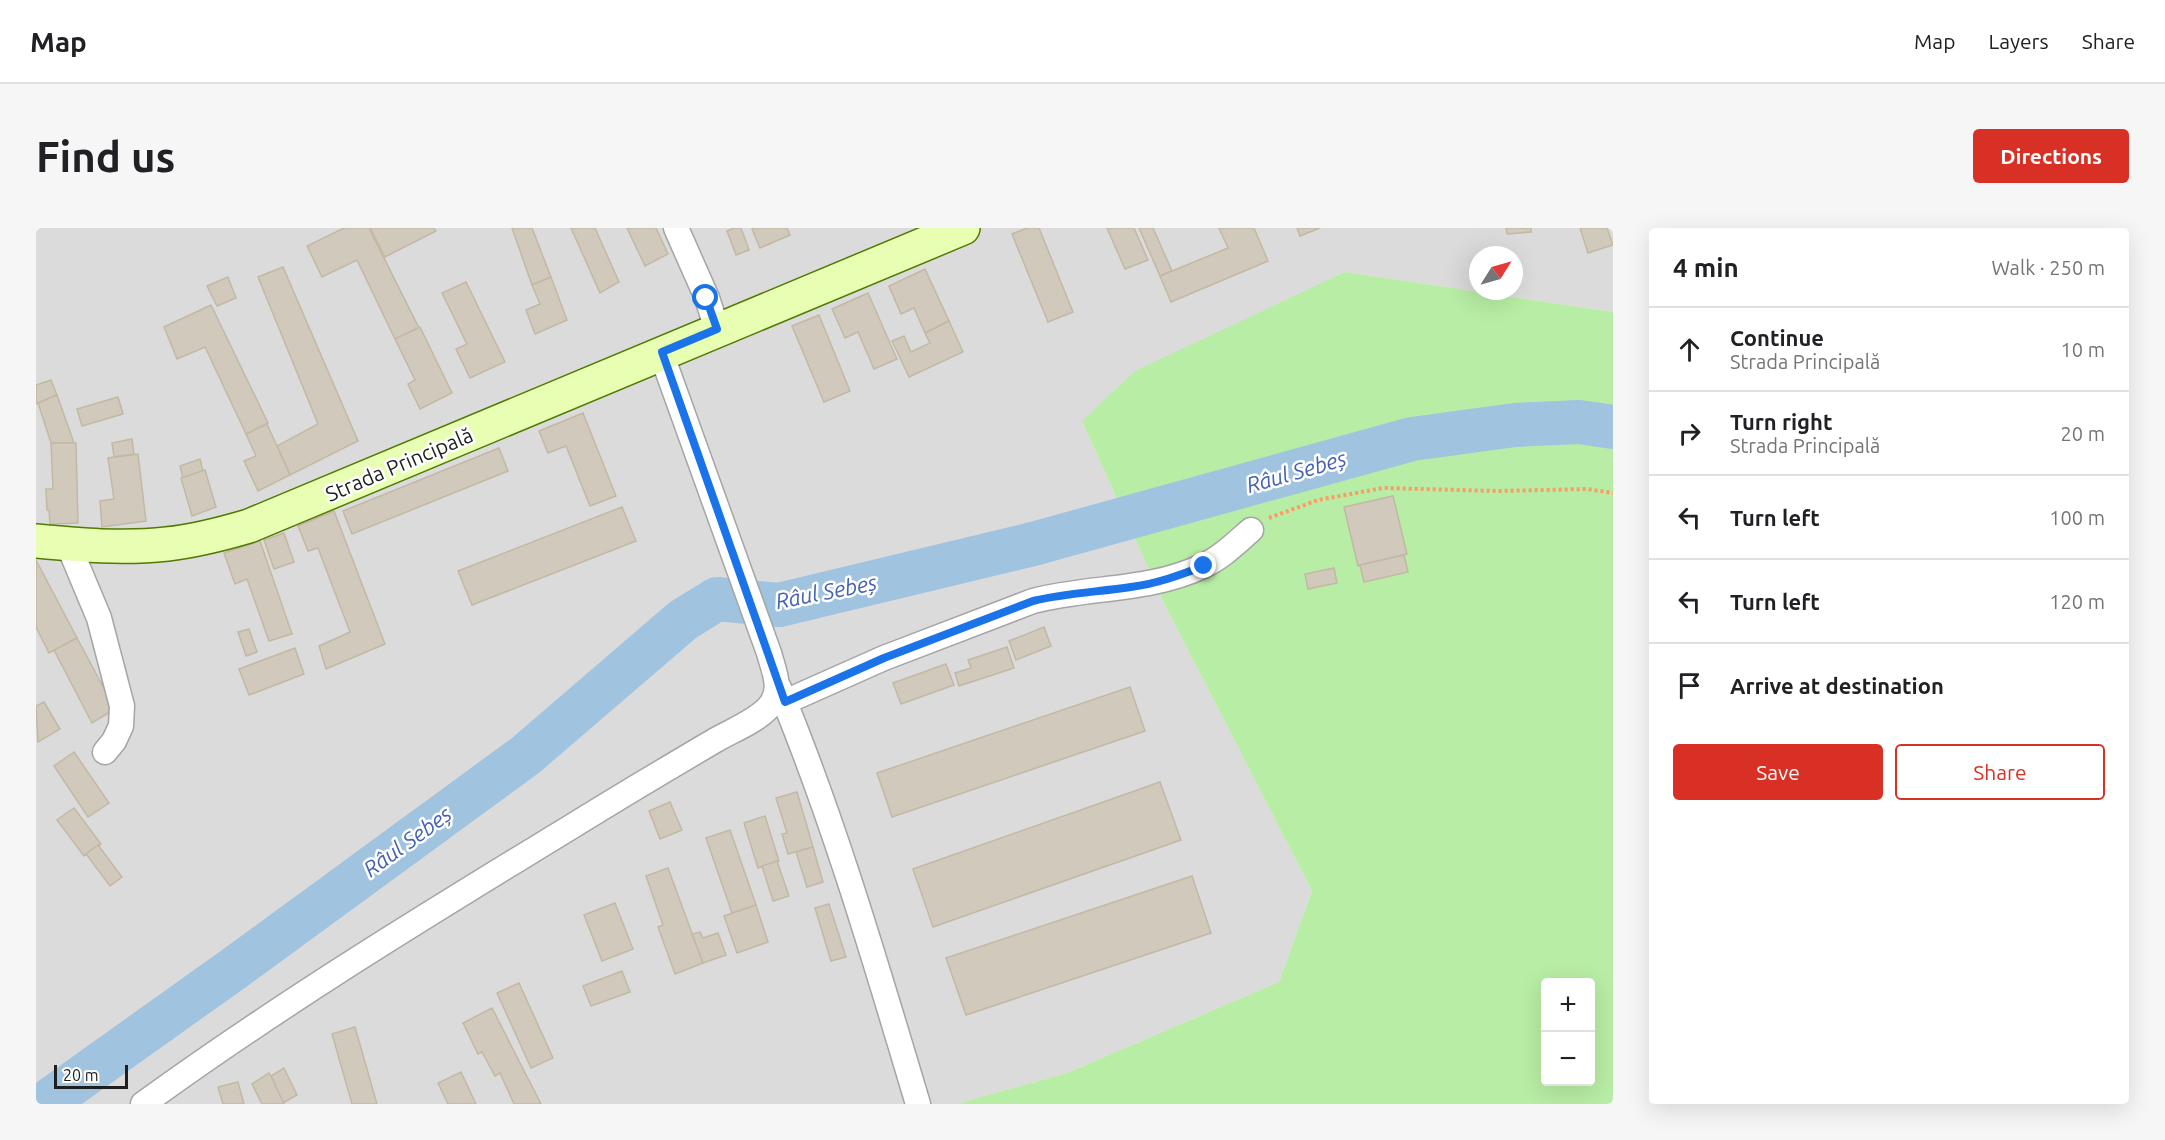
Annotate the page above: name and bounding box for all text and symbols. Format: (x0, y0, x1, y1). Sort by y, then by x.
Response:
text: Map (30, 26, 87, 57)
text: Map (1914, 29, 1955, 53)
text: Layers (1988, 29, 2049, 53)
text: Share (2082, 29, 2135, 53)
button: Directions (1973, 129, 2129, 183)
text: Find us (36, 133, 175, 180)
north arrow (1469, 246, 1523, 300)
text: 4 min (1673, 253, 1739, 282)
text: Walk · 250 m (1992, 256, 2105, 279)
route start (692, 284, 718, 310)
text: Continue (1730, 325, 1824, 350)
icon: ahead (1673, 333, 1706, 366)
text: 10 m (2061, 338, 2105, 361)
text: Strada Principală (1730, 350, 1880, 373)
text: Turn right (1730, 409, 1832, 434)
icon: right (1673, 417, 1706, 450)
street label: Strada Principală (322, 422, 476, 506)
text: 20 m (2061, 422, 2105, 445)
text: Strada Principală (1730, 434, 1880, 457)
water label: Râul Sebeș (1243, 445, 1349, 497)
icon: left (1673, 501, 1706, 534)
text: Turn left (1730, 505, 1820, 530)
text: 100 m (2049, 506, 2105, 529)
route end (1190, 552, 1216, 578)
water label: Râul Sebeș (773, 569, 879, 613)
icon: left (1673, 585, 1706, 618)
text: Turn left (1730, 589, 1820, 614)
text: 120 m (2049, 590, 2105, 613)
icon: arrive (1673, 669, 1706, 702)
text: Arrive at destination (1730, 673, 1944, 698)
button: Save (1673, 744, 1883, 800)
button: Share (1895, 744, 2105, 800)
water label: Râul Sebeș (358, 801, 456, 881)
map controls (1541, 978, 1595, 1086)
button: + (1541, 978, 1595, 1032)
button: − (1541, 1032, 1595, 1086)
scale bar (54, 1062, 128, 1090)
text: 20 m (63, 1066, 99, 1084)

